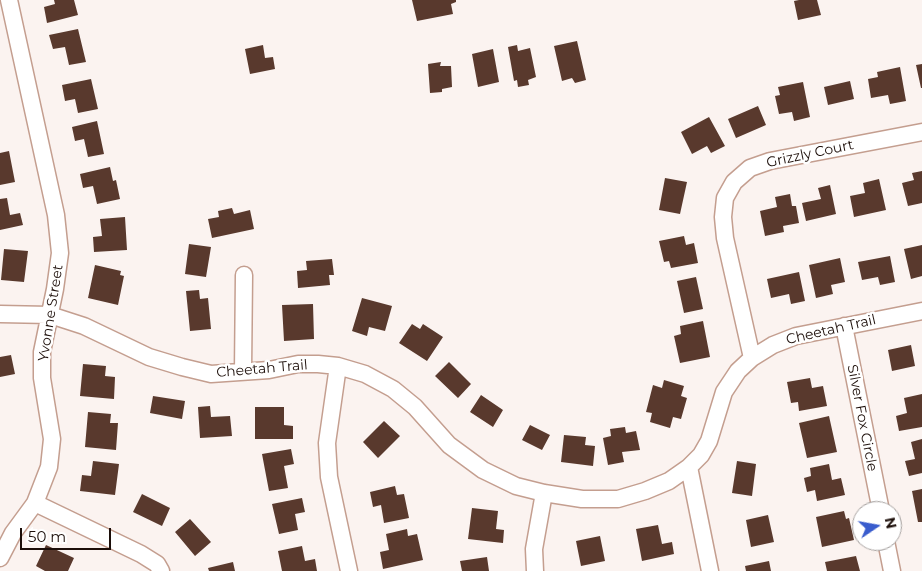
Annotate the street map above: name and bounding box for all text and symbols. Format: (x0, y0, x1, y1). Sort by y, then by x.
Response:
street label: Grizzly Court (765, 137, 855, 171)
street label: Yvonne Street (35, 263, 67, 363)
street label: Cheetah Trail (784, 311, 878, 349)
street label: Cheetah Trail (216, 357, 308, 381)
street label: Silver Fox Circle (843, 363, 881, 473)
north arrow (852, 501, 902, 551)
text: N (881, 516, 901, 530)
scale bar (22, 518, 114, 550)
text: 50 m (28, 527, 66, 546)

